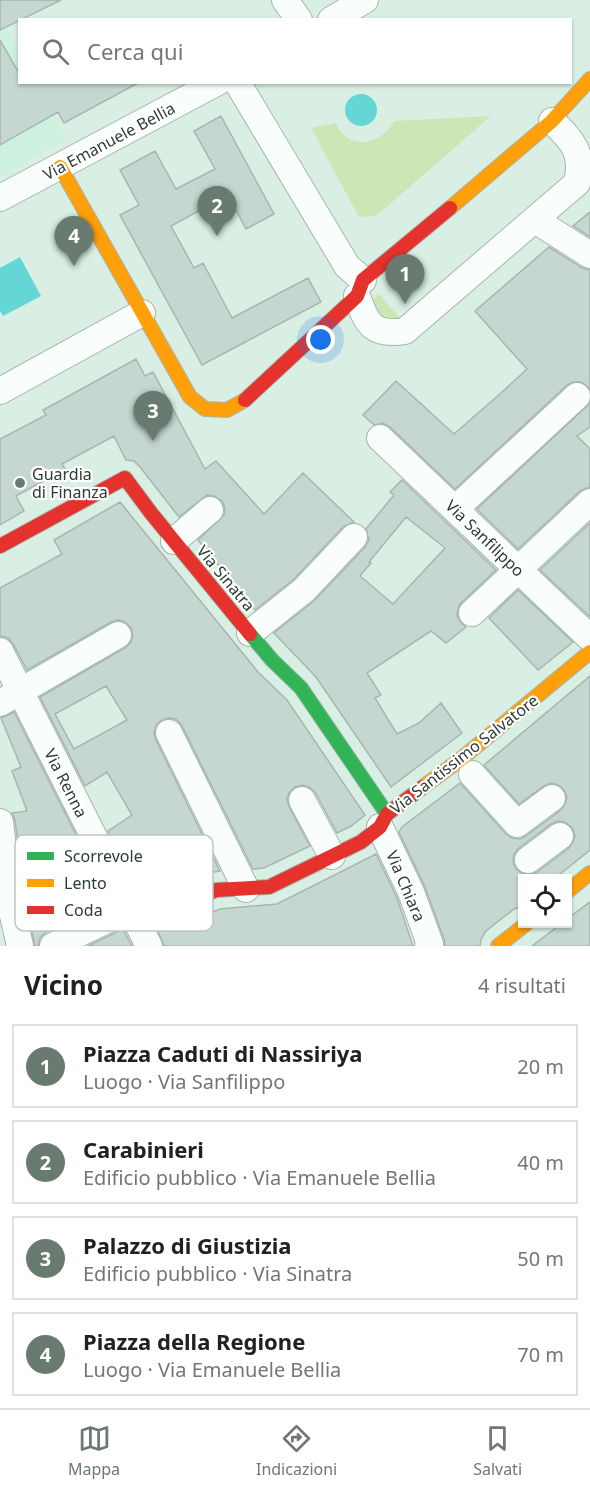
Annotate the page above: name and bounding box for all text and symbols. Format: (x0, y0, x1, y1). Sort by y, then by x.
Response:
search box (18, 18, 572, 84)
icon: search (39, 35, 72, 68)
text: Cerca qui (87, 36, 183, 66)
street label: Via Emanuele Bellia (39, 97, 179, 185)
pin: 2 (198, 186, 236, 236)
pin: 4 (54, 216, 94, 266)
pin: 1 (386, 254, 424, 304)
your location (306, 325, 335, 354)
pin: 3 (134, 392, 172, 441)
place label: Guardia di Finanza (32, 463, 108, 503)
marker: Guardia di Finanza (13, 476, 27, 490)
street label: Via Sanfilippo (441, 495, 529, 581)
street label: Via Sinatra (192, 540, 260, 616)
street label: Via Santissimo Salvatore (385, 689, 543, 819)
street label: Via Renna (39, 745, 93, 821)
legend (15, 835, 213, 931)
text: Scorrevole (64, 845, 143, 867)
street label: Via Chiara (381, 847, 431, 925)
text: Lento (64, 872, 107, 894)
map controls (518, 874, 572, 928)
button: locate (518, 874, 572, 928)
text: Coda (64, 899, 103, 921)
text: Vicino (24, 967, 103, 1003)
text: 4 risultati (478, 972, 566, 999)
text: Piazza Caduti di Nassiriya (83, 1038, 362, 1068)
text: 1 (40, 1053, 51, 1080)
text: 20 m (517, 1053, 564, 1080)
text: Luogo · Via Sanfilippo (83, 1068, 285, 1095)
text: Carabinieri (83, 1134, 204, 1164)
text: 2 (40, 1149, 51, 1176)
text: 40 m (517, 1149, 564, 1176)
text: Edificio pubblico · Via Emanuele Bellia (83, 1164, 436, 1191)
text: Palazzo di Giustizia (83, 1230, 292, 1260)
text: 3 (40, 1245, 51, 1272)
text: 50 m (517, 1245, 564, 1272)
text: Edificio pubblico · Via Sinatra (83, 1260, 352, 1287)
text: Piazza della Regione (83, 1326, 305, 1356)
text: 4 (40, 1341, 51, 1368)
text: 70 m (517, 1341, 564, 1368)
text: Luogo · Via Emanuele Bellia (83, 1356, 341, 1383)
tab: Mappa (68, 1422, 120, 1480)
tab: Indicazioni (256, 1422, 337, 1480)
tab: Salvati (473, 1422, 522, 1480)

